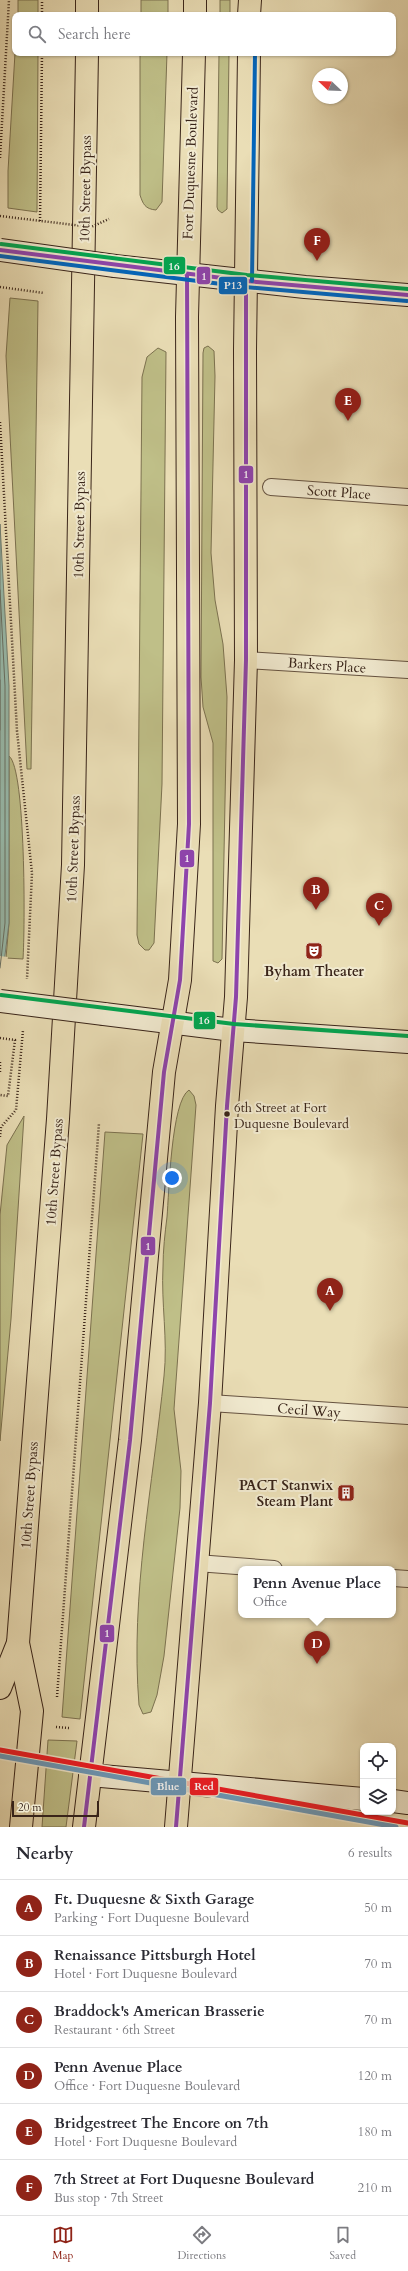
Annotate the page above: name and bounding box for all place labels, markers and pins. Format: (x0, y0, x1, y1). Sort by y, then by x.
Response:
pin: F (304, 228, 330, 261)
pin: E (335, 388, 361, 421)
pin: B (303, 877, 329, 910)
pin: C (366, 893, 392, 926)
theatre icon: Byham Theater (304, 941, 324, 961)
place label: Byham Theater (264, 962, 364, 981)
place label: 6th Street at Fort Duquesne Boulevard (234, 1099, 349, 1133)
marker: 6th Street at Fort Duquesne Boulevard (222, 1109, 232, 1119)
pin: A (317, 1278, 343, 1311)
place label: PACT Stanwix Steam Plant (239, 1476, 333, 1511)
building icon: PACT Stanwix Steam Plant (336, 1483, 356, 1503)
pin: D (304, 1631, 330, 1664)

